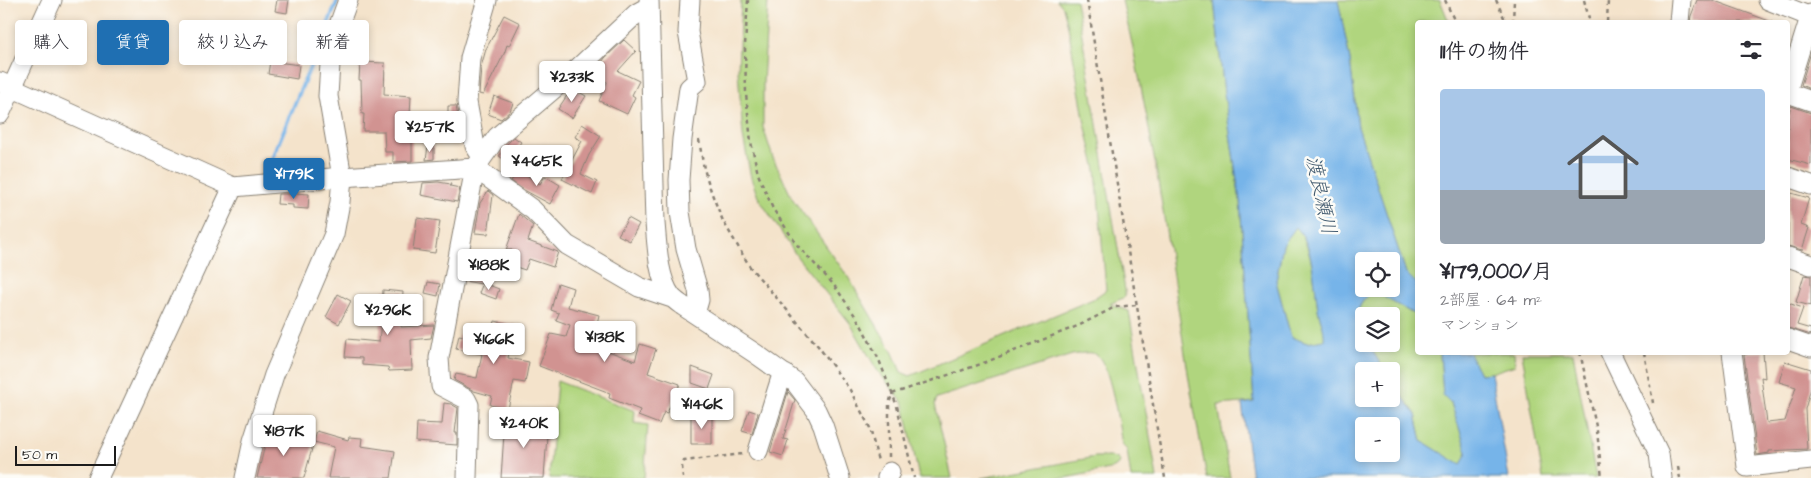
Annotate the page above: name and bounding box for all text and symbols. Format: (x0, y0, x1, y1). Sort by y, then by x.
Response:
chip: 購入 (15, 20, 87, 65)
chip: 賃貸 (97, 20, 169, 65)
chip: 絞り込み (179, 20, 287, 65)
chip: 新着 (297, 20, 369, 65)
icon: filters (1737, 36, 1765, 64)
text: 11件の物件 (1440, 37, 1529, 66)
pin: ¥233K (537, 61, 607, 103)
text: ¥233K (550, 66, 594, 88)
pin: ¥257K (395, 110, 465, 153)
text: ¥257K (406, 116, 454, 138)
icon: home (1558, 122, 1648, 212)
pin: ¥465K (502, 144, 572, 187)
text: ¥465K (512, 150, 562, 172)
water label: 渡良瀬川 (1299, 153, 1343, 237)
pin: ¥179K (259, 158, 329, 200)
text: ¥179K (274, 163, 314, 185)
pin: ¥188K (454, 248, 524, 291)
map controls (1355, 252, 1400, 462)
button: locate (1355, 252, 1400, 297)
text: ¥188K (468, 254, 510, 276)
text: ¥179,000/月 (1440, 257, 1553, 286)
text: 2部屋 · 64 m² (1440, 289, 1542, 311)
pin: ¥296K (353, 294, 423, 336)
text: ¥296K (365, 299, 411, 321)
button: layers (1355, 307, 1400, 352)
text: マンション (1440, 314, 1519, 336)
pin: ¥138K (570, 320, 640, 363)
pin: ¥166K (459, 322, 529, 365)
text: ¥138K (586, 326, 624, 348)
text: ¥166K (474, 328, 514, 350)
button: + (1355, 362, 1400, 407)
pin: ¥146K (667, 388, 737, 430)
text: ¥146K (681, 393, 723, 415)
pin: ¥240K (489, 406, 559, 449)
text: ¥240K (500, 412, 548, 434)
pin: ¥187K (249, 414, 319, 457)
button: − (1355, 417, 1400, 462)
text: ¥187K (264, 420, 304, 442)
scale bar (15, 443, 116, 466)
text: 50 m (22, 445, 57, 465)

